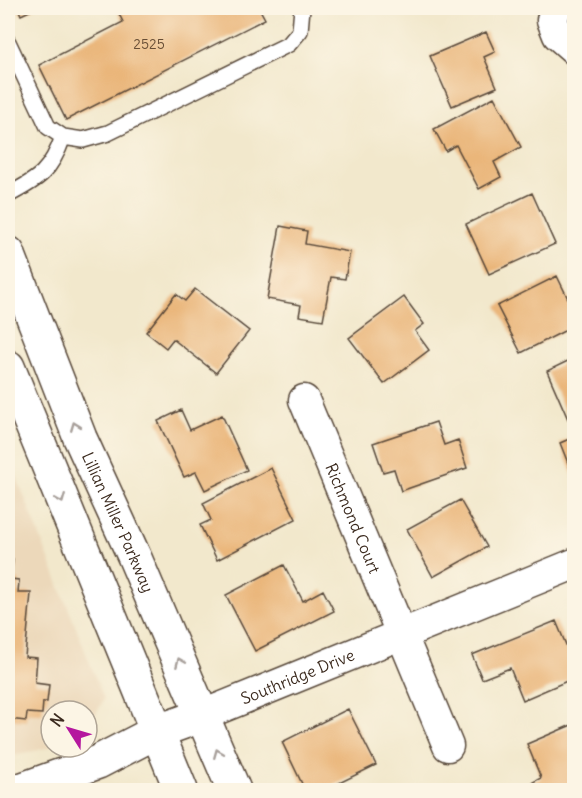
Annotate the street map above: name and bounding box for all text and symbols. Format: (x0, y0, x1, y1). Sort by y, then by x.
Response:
house number: 2525 (133, 35, 165, 53)
one-way arrow (70, 421, 83, 432)
street label: Lillian Miller Parkway (78, 449, 158, 595)
street label: Richmond Court (321, 460, 385, 577)
one-way arrow (54, 493, 66, 504)
street label: Southridge Drive (238, 645, 357, 709)
one-way arrow (175, 657, 187, 668)
north arrow (39, 699, 99, 759)
text: N (46, 710, 68, 730)
one-way arrow (213, 748, 225, 759)

